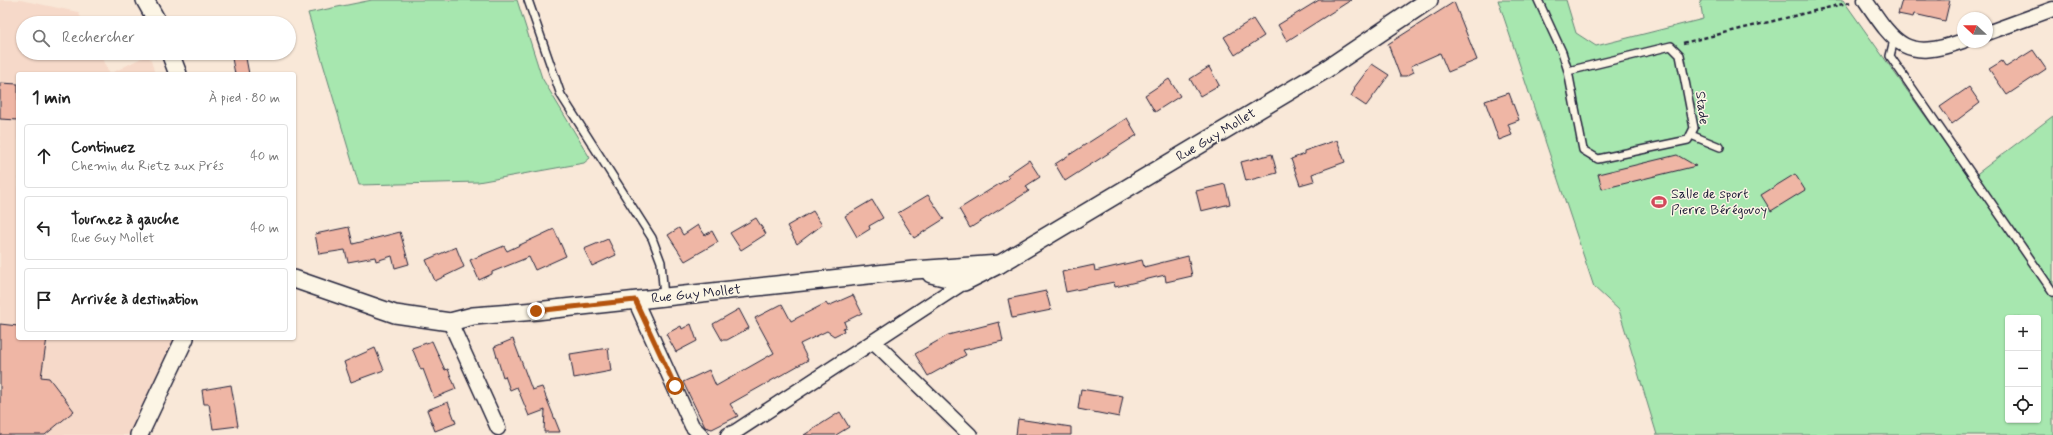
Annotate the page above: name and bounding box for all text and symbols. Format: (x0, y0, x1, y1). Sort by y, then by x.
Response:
north arrow (1957, 12, 1993, 48)
search box (16, 16, 296, 60)
icon: search (30, 27, 52, 49)
text: Rechercher (62, 28, 135, 48)
text: 1 min (32, 87, 71, 109)
text: À pied · 80 m (209, 90, 280, 107)
street label: Stade (1691, 90, 1713, 126)
street label: Rue Guy Mollet (1173, 104, 1260, 166)
text: Continuez (71, 138, 135, 158)
icon: ahead (33, 145, 55, 167)
text: 40 m (250, 148, 279, 165)
text: Chemin du Rietz aux Prés (71, 158, 224, 175)
place label: Salle de sport Pierre Bérégovoy (1671, 185, 1767, 219)
sports icon: Salle de sport Pierre Bérégovoy (1650, 193, 1668, 211)
text: Tournez à gauche (71, 210, 179, 230)
icon: left (33, 217, 55, 239)
text: 40 m (250, 220, 279, 237)
text: Rue Guy Mollet (71, 230, 155, 247)
street label: Rue Guy Mollet (650, 280, 742, 308)
icon: arrive (33, 289, 55, 311)
text: Arrivée à destination (71, 290, 198, 310)
route end (527, 302, 545, 320)
map controls (2005, 315, 2041, 423)
button: + (2005, 315, 2041, 351)
button: − (2005, 351, 2041, 387)
route start (666, 377, 684, 395)
button: locate (2005, 387, 2041, 423)

